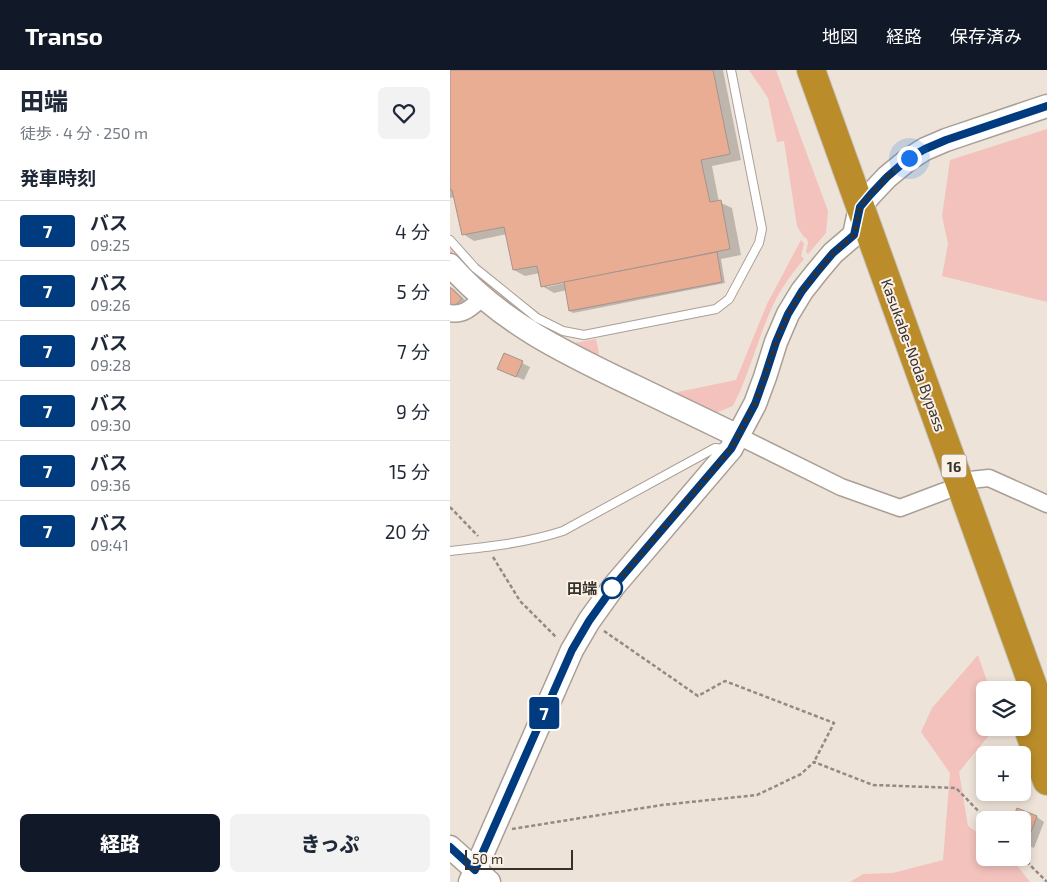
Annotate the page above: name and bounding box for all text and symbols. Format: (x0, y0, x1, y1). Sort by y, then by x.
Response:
text: Transo (25, 21, 103, 50)
text: 地図 (822, 25, 858, 47)
text: 経路 (886, 25, 922, 47)
text: 保存済み (950, 25, 1022, 47)
text: 田端 (20, 86, 68, 115)
button: heart (378, 87, 430, 139)
text: 徒歩 · 4 分 · 250 m (20, 123, 148, 142)
your location (897, 146, 922, 171)
text: 発車時刻 (20, 166, 96, 189)
text: バス (90, 211, 128, 234)
text: 7 (43, 220, 52, 242)
text: 4 分 (395, 220, 430, 243)
text: 09:25 (90, 235, 130, 254)
text: バス (90, 271, 128, 294)
street label: Kasukabe-Noda Bypass (878, 276, 950, 434)
text: 7 (43, 280, 52, 302)
text: 5 分 (397, 280, 430, 303)
text: 09:26 (90, 295, 131, 314)
text: バス (90, 331, 128, 354)
text: 7 (43, 340, 52, 362)
text: 7 分 (397, 340, 430, 363)
text: 09:28 (90, 355, 131, 374)
text: バス (90, 391, 128, 414)
text: 7 (43, 400, 52, 422)
text: 9 分 (396, 400, 430, 423)
text: 09:30 (90, 415, 131, 434)
text: バス (90, 451, 128, 474)
road number: 16 (942, 454, 966, 478)
text: 7 (43, 460, 52, 482)
text: 15 分 (389, 460, 430, 483)
text: 09:36 (90, 475, 131, 494)
text: バス (90, 511, 128, 534)
text: 7 (43, 520, 52, 542)
text: 20 分 (385, 520, 430, 543)
text: 09:41 (90, 535, 129, 554)
marker: 田端 (601, 577, 623, 599)
place label: 田端 (567, 579, 597, 597)
map controls (976, 681, 1031, 866)
button: layers (976, 681, 1031, 736)
line badge: 7 (528, 697, 560, 729)
text: 7 (539, 702, 549, 724)
button: + (976, 746, 1031, 801)
button: − (976, 811, 1031, 866)
button: 経路 (20, 814, 220, 872)
button: きっぷ (230, 814, 430, 872)
scale bar (465, 847, 572, 870)
text: 50 m (472, 850, 503, 867)

